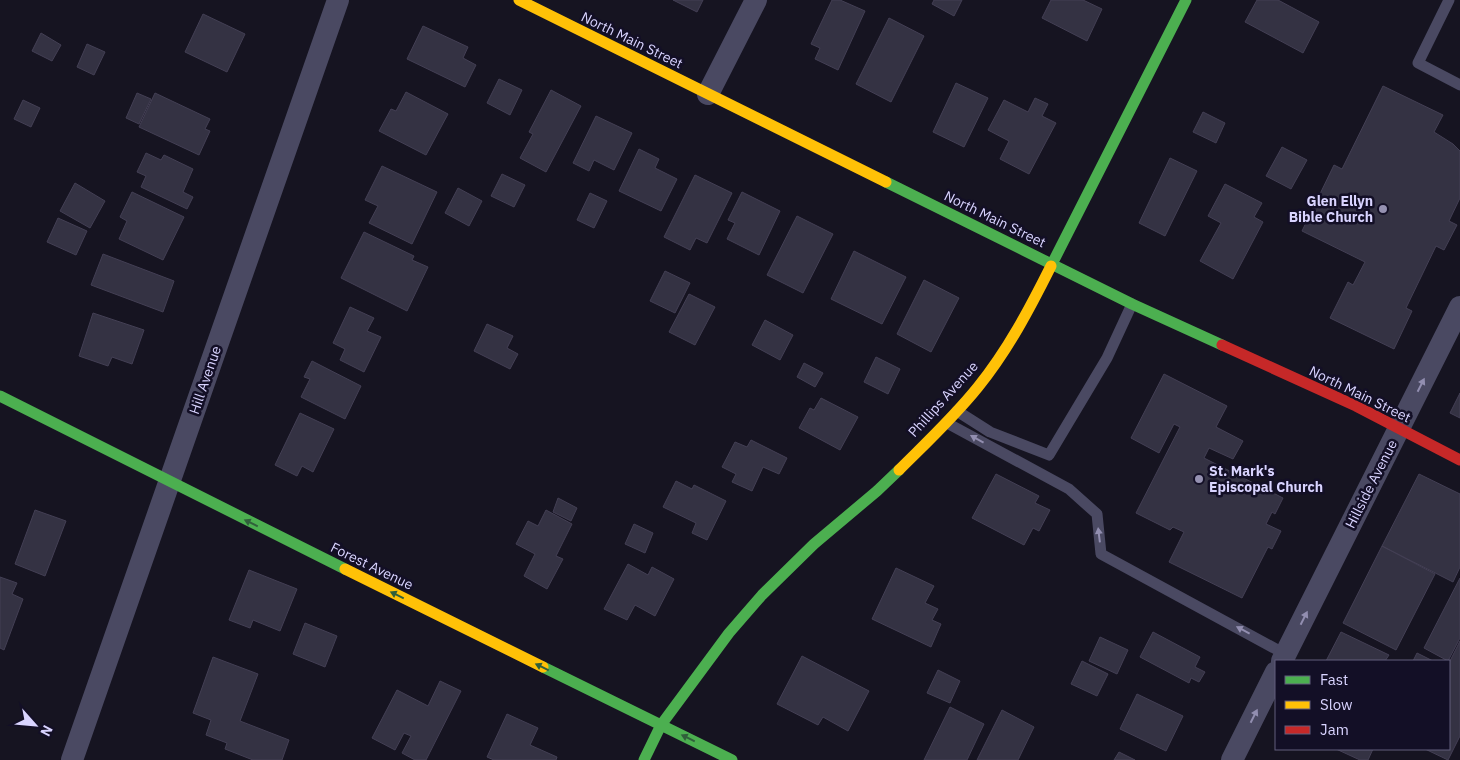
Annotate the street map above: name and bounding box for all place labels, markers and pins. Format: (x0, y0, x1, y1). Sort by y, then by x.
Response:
place label: Glen Ellyn Bible Church (1289, 192, 1373, 226)
marker: Glen Ellyn Bible Church (1377, 203, 1389, 215)
place label: St. Mark's Episcopal Church (1209, 462, 1323, 496)
marker: St. Mark's Episcopal Church (1193, 473, 1205, 485)

